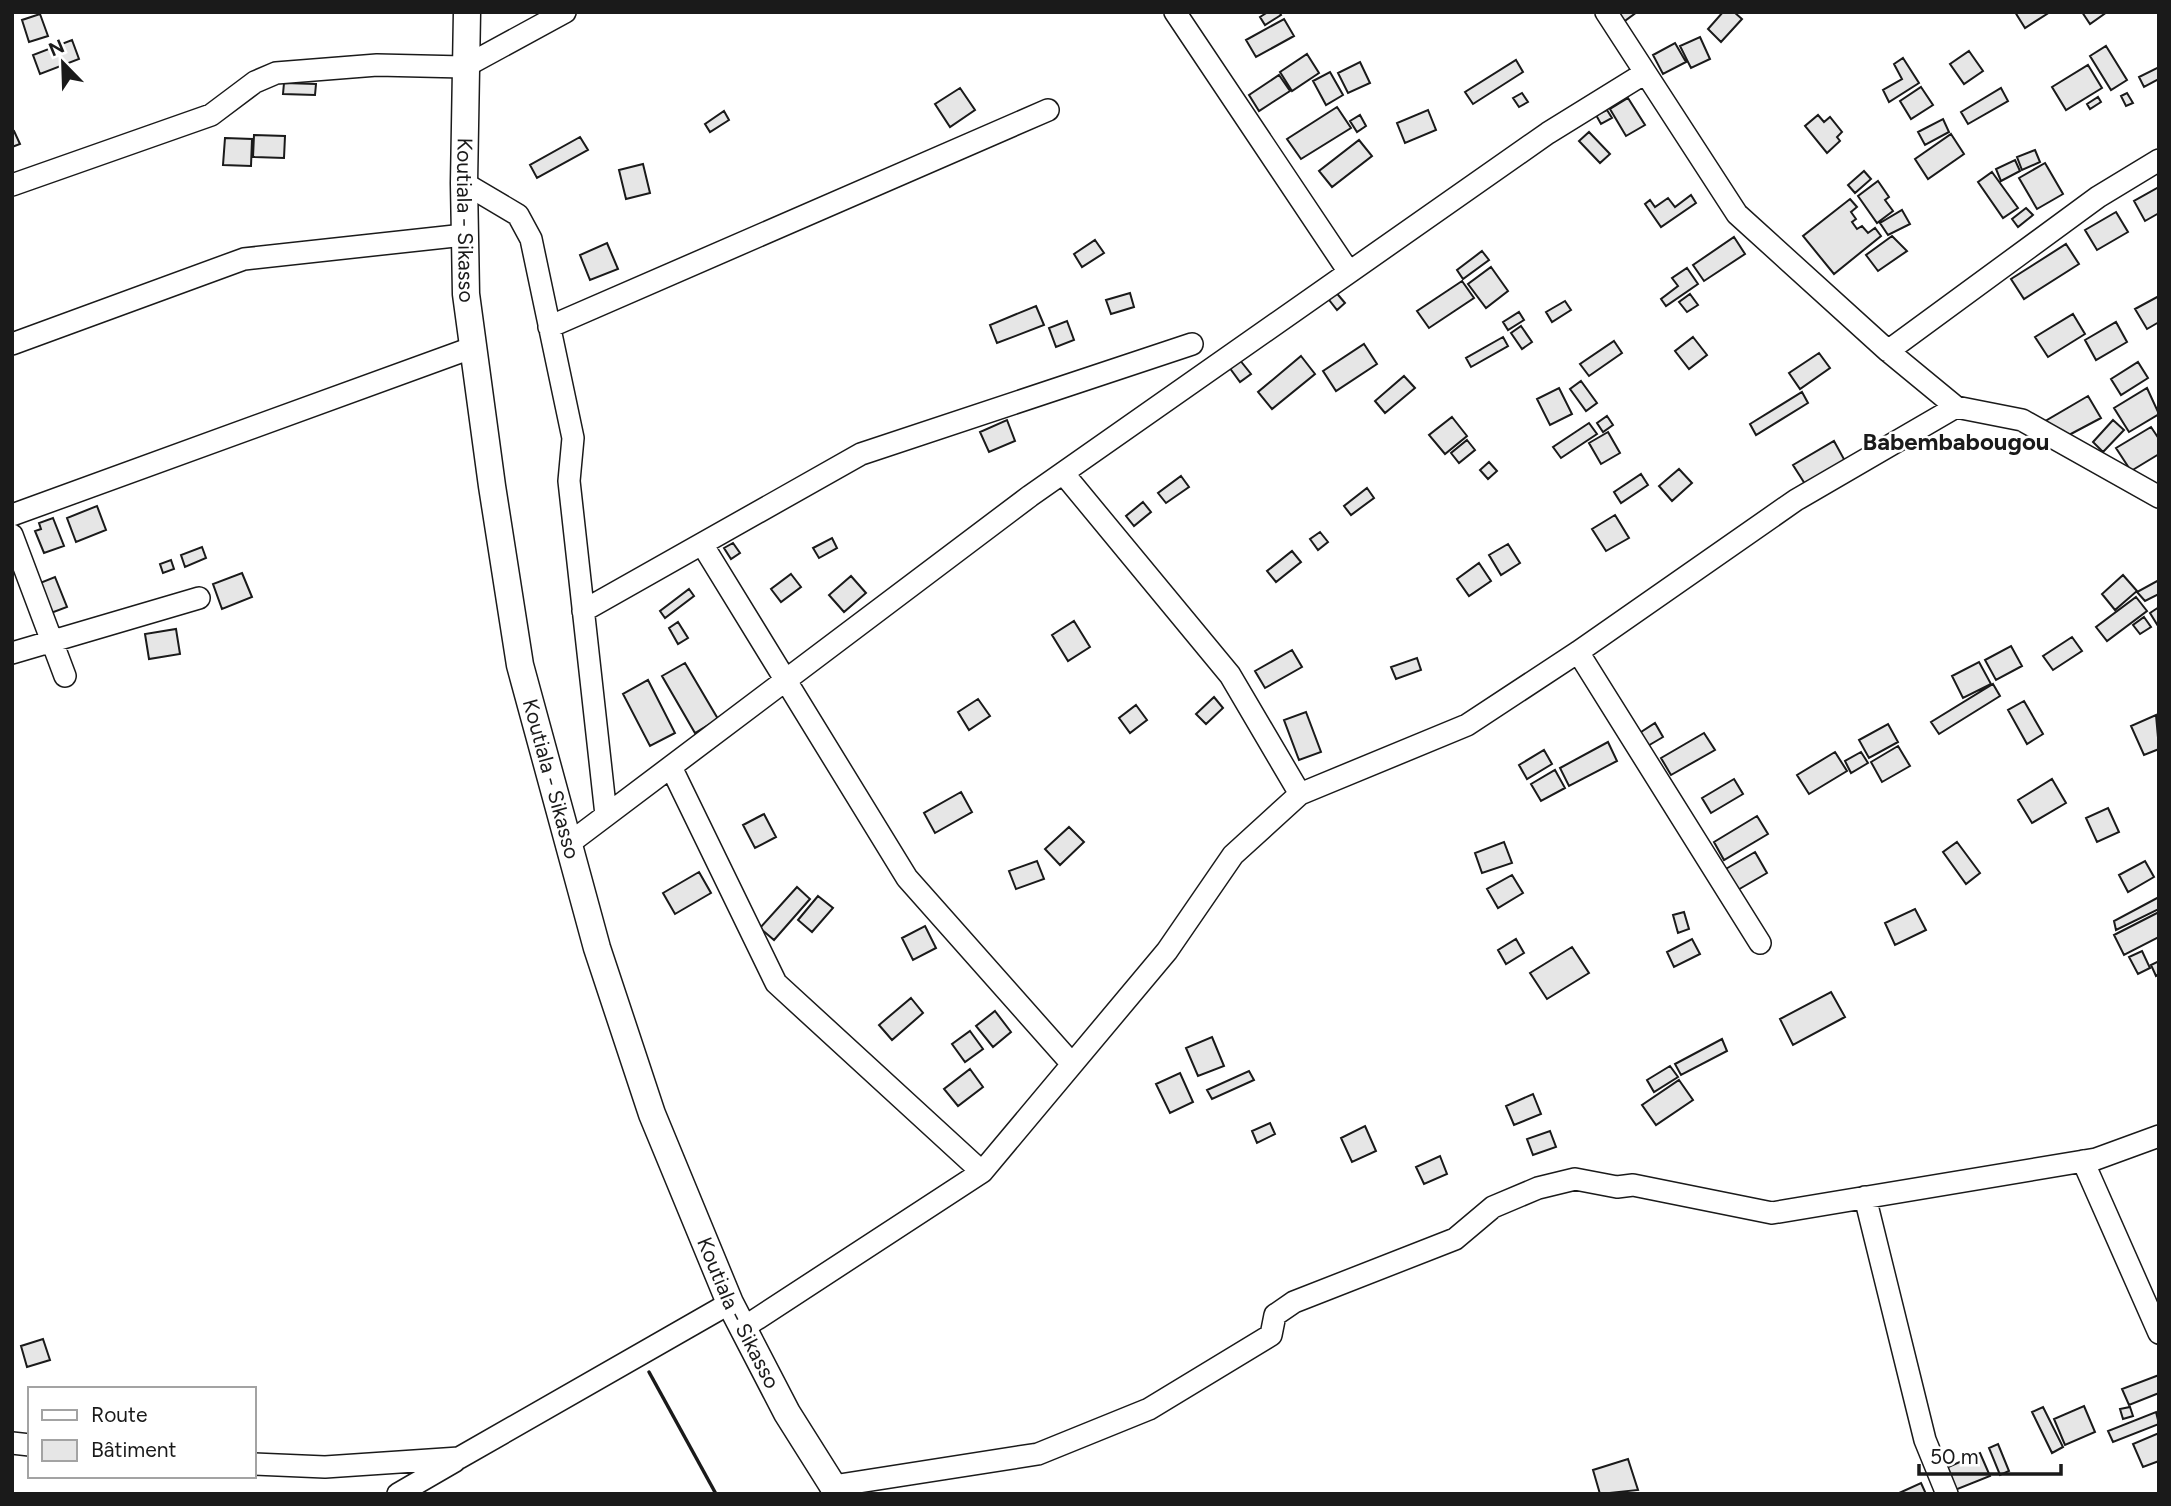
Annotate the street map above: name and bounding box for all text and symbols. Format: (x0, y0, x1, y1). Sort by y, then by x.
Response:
north arrow (28, 28, 98, 98)
text: N (45, 34, 68, 61)
street label: Koutiala - Sikasso (452, 137, 480, 304)
district label: Babembabougou (1863, 427, 2049, 456)
street label: Koutiala - Sikasso (518, 696, 585, 862)
street label: Koutiala - Sikasso (692, 1233, 785, 1393)
legend (28, 1387, 256, 1478)
text: Route (91, 1402, 147, 1427)
scale bar (1919, 1432, 2061, 1476)
text: Bâtiment (91, 1437, 176, 1462)
text: 50 m (1930, 1444, 1979, 1469)

